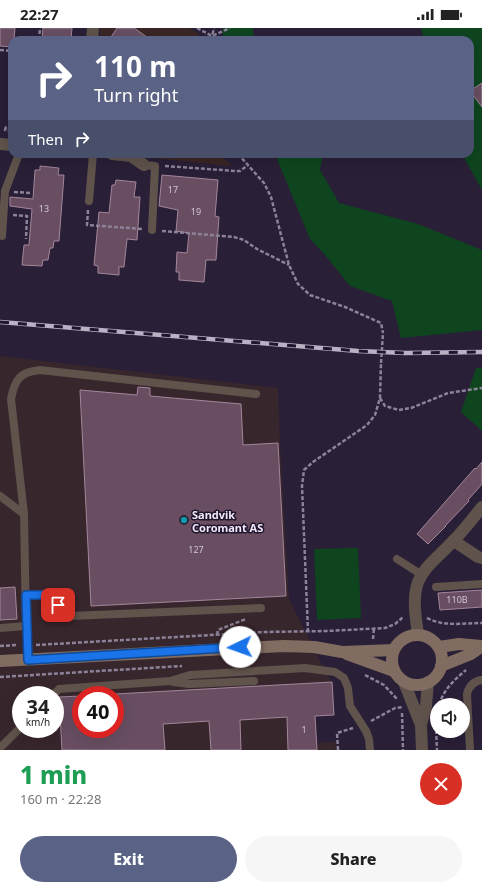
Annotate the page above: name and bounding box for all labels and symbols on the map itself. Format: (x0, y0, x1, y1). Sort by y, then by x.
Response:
house number: 17 (168, 183, 178, 196)
house number: 13 (39, 202, 49, 215)
house number: 19 (191, 205, 201, 218)
place label: Sandvik Coromant AS (192, 507, 263, 535)
marker: Sandvik Coromant AS (179, 515, 189, 525)
house number: 127 (188, 543, 204, 556)
pin (41, 588, 75, 622)
house number: 110B (446, 593, 468, 606)
position arrow (219, 626, 261, 668)
speed limit sign: 40 (72, 686, 124, 738)
house number: 1 (301, 723, 307, 736)

